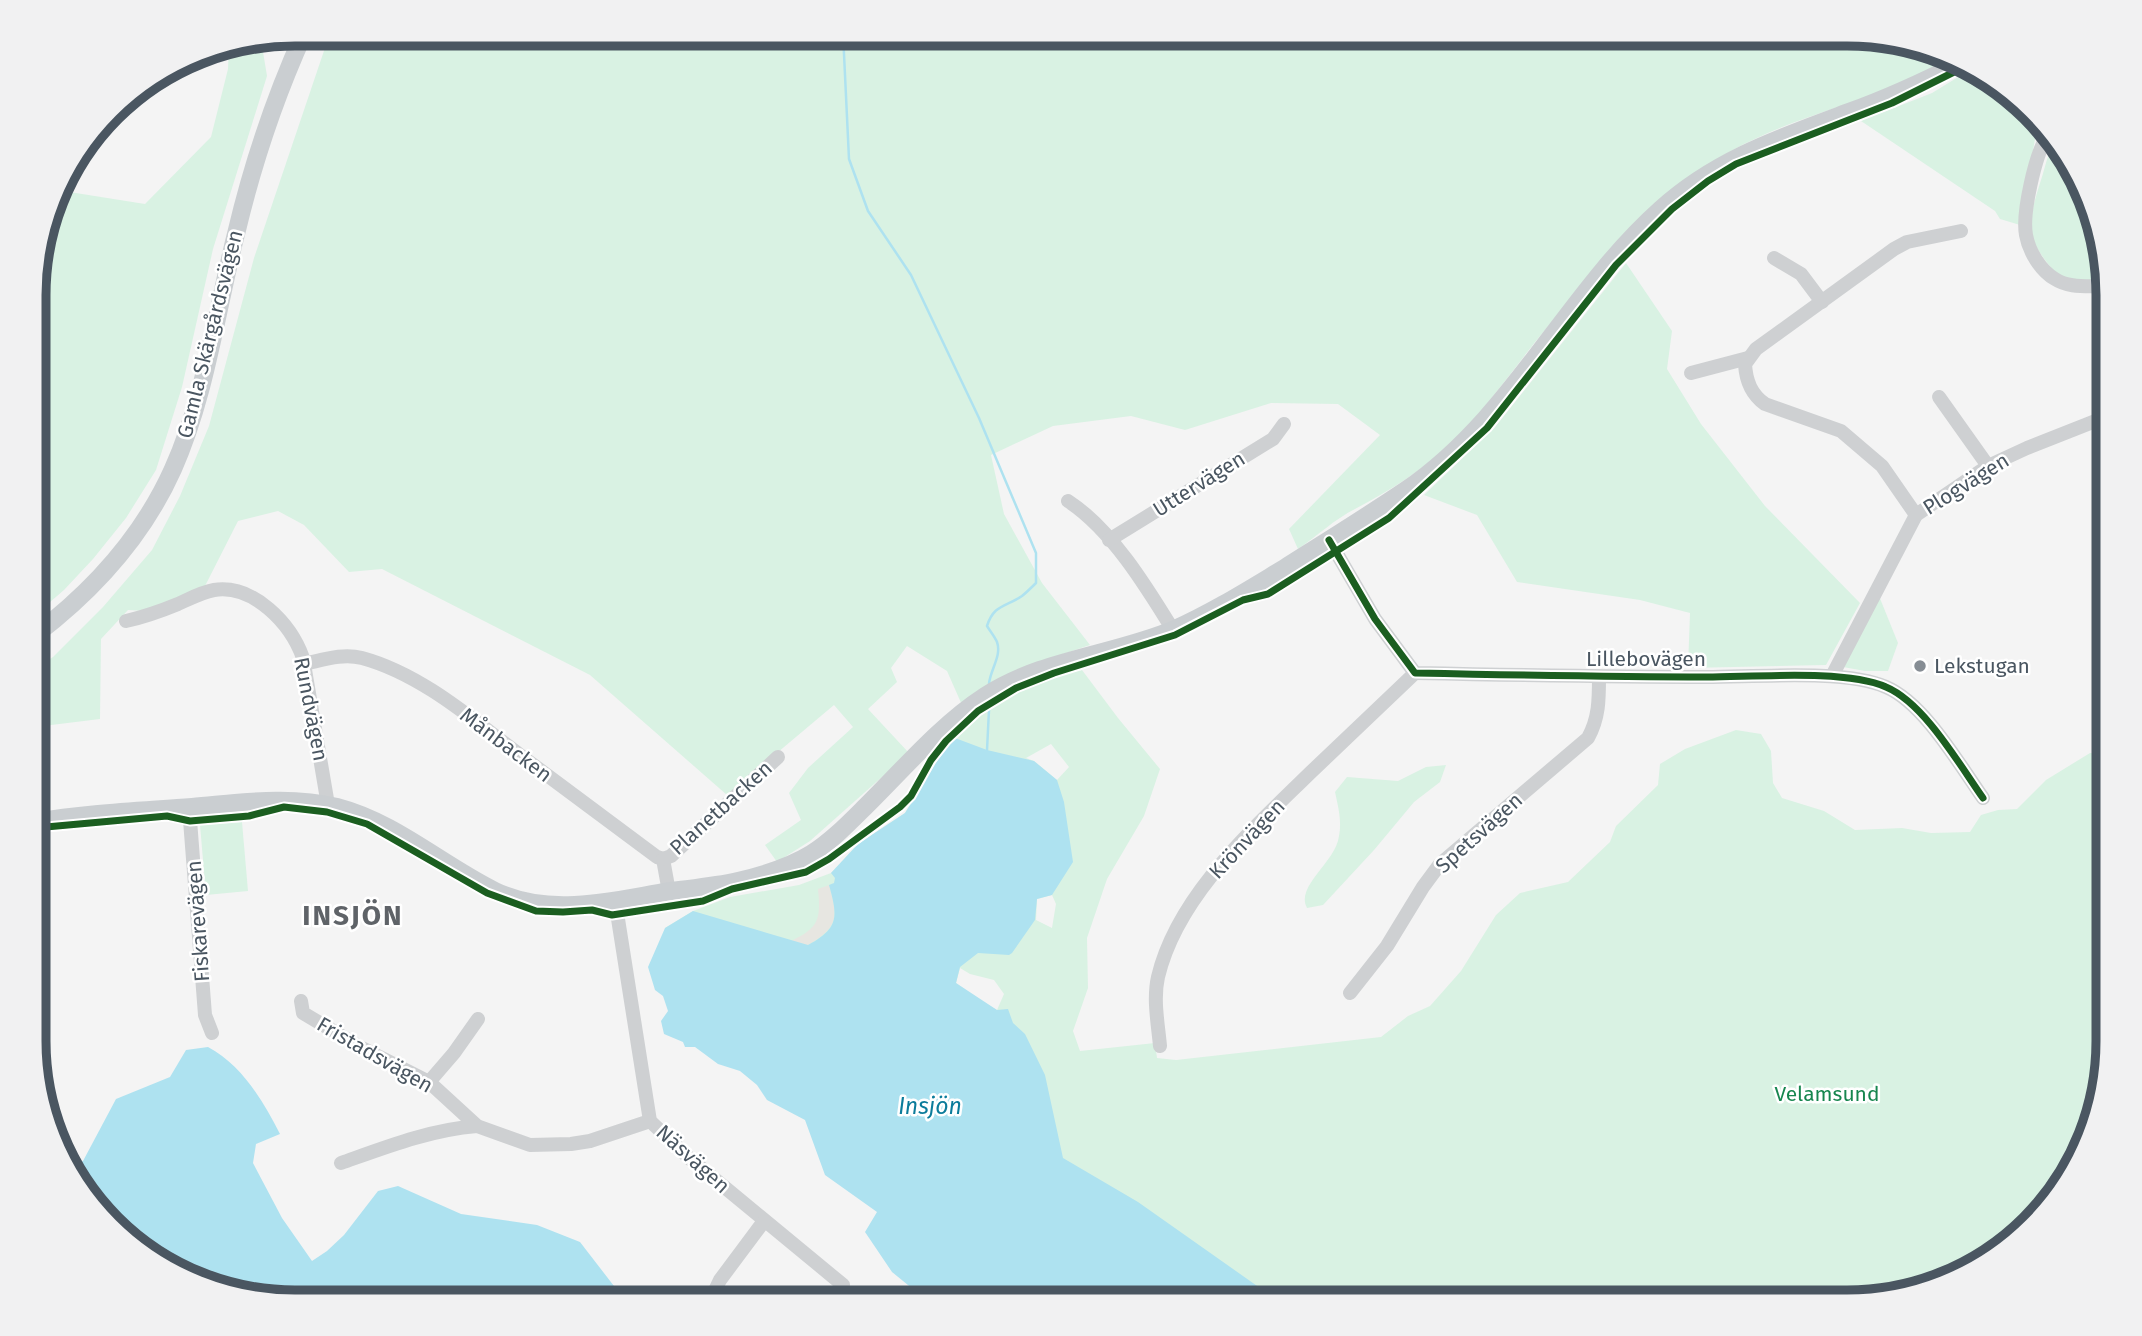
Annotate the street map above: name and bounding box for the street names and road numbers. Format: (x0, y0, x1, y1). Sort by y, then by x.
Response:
street label: Gamla Skärgårdsvägen (172, 227, 248, 441)
street label: Uttervägen (1148, 445, 1250, 523)
street label: Plogvägen (1918, 447, 2014, 521)
street label: Lillebovägen (1586, 646, 1706, 672)
street label: Rundvägen (288, 655, 334, 763)
street label: Månbacken (455, 702, 557, 788)
street label: Planetbacken (664, 755, 778, 861)
street label: Spetsvägen (1430, 787, 1528, 879)
street label: Krönvägen (1203, 794, 1291, 884)
street label: Fiskarevägen (181, 859, 215, 983)
street label: Fristadsvägen (312, 1011, 438, 1099)
street label: Näsvägen (651, 1119, 735, 1199)

